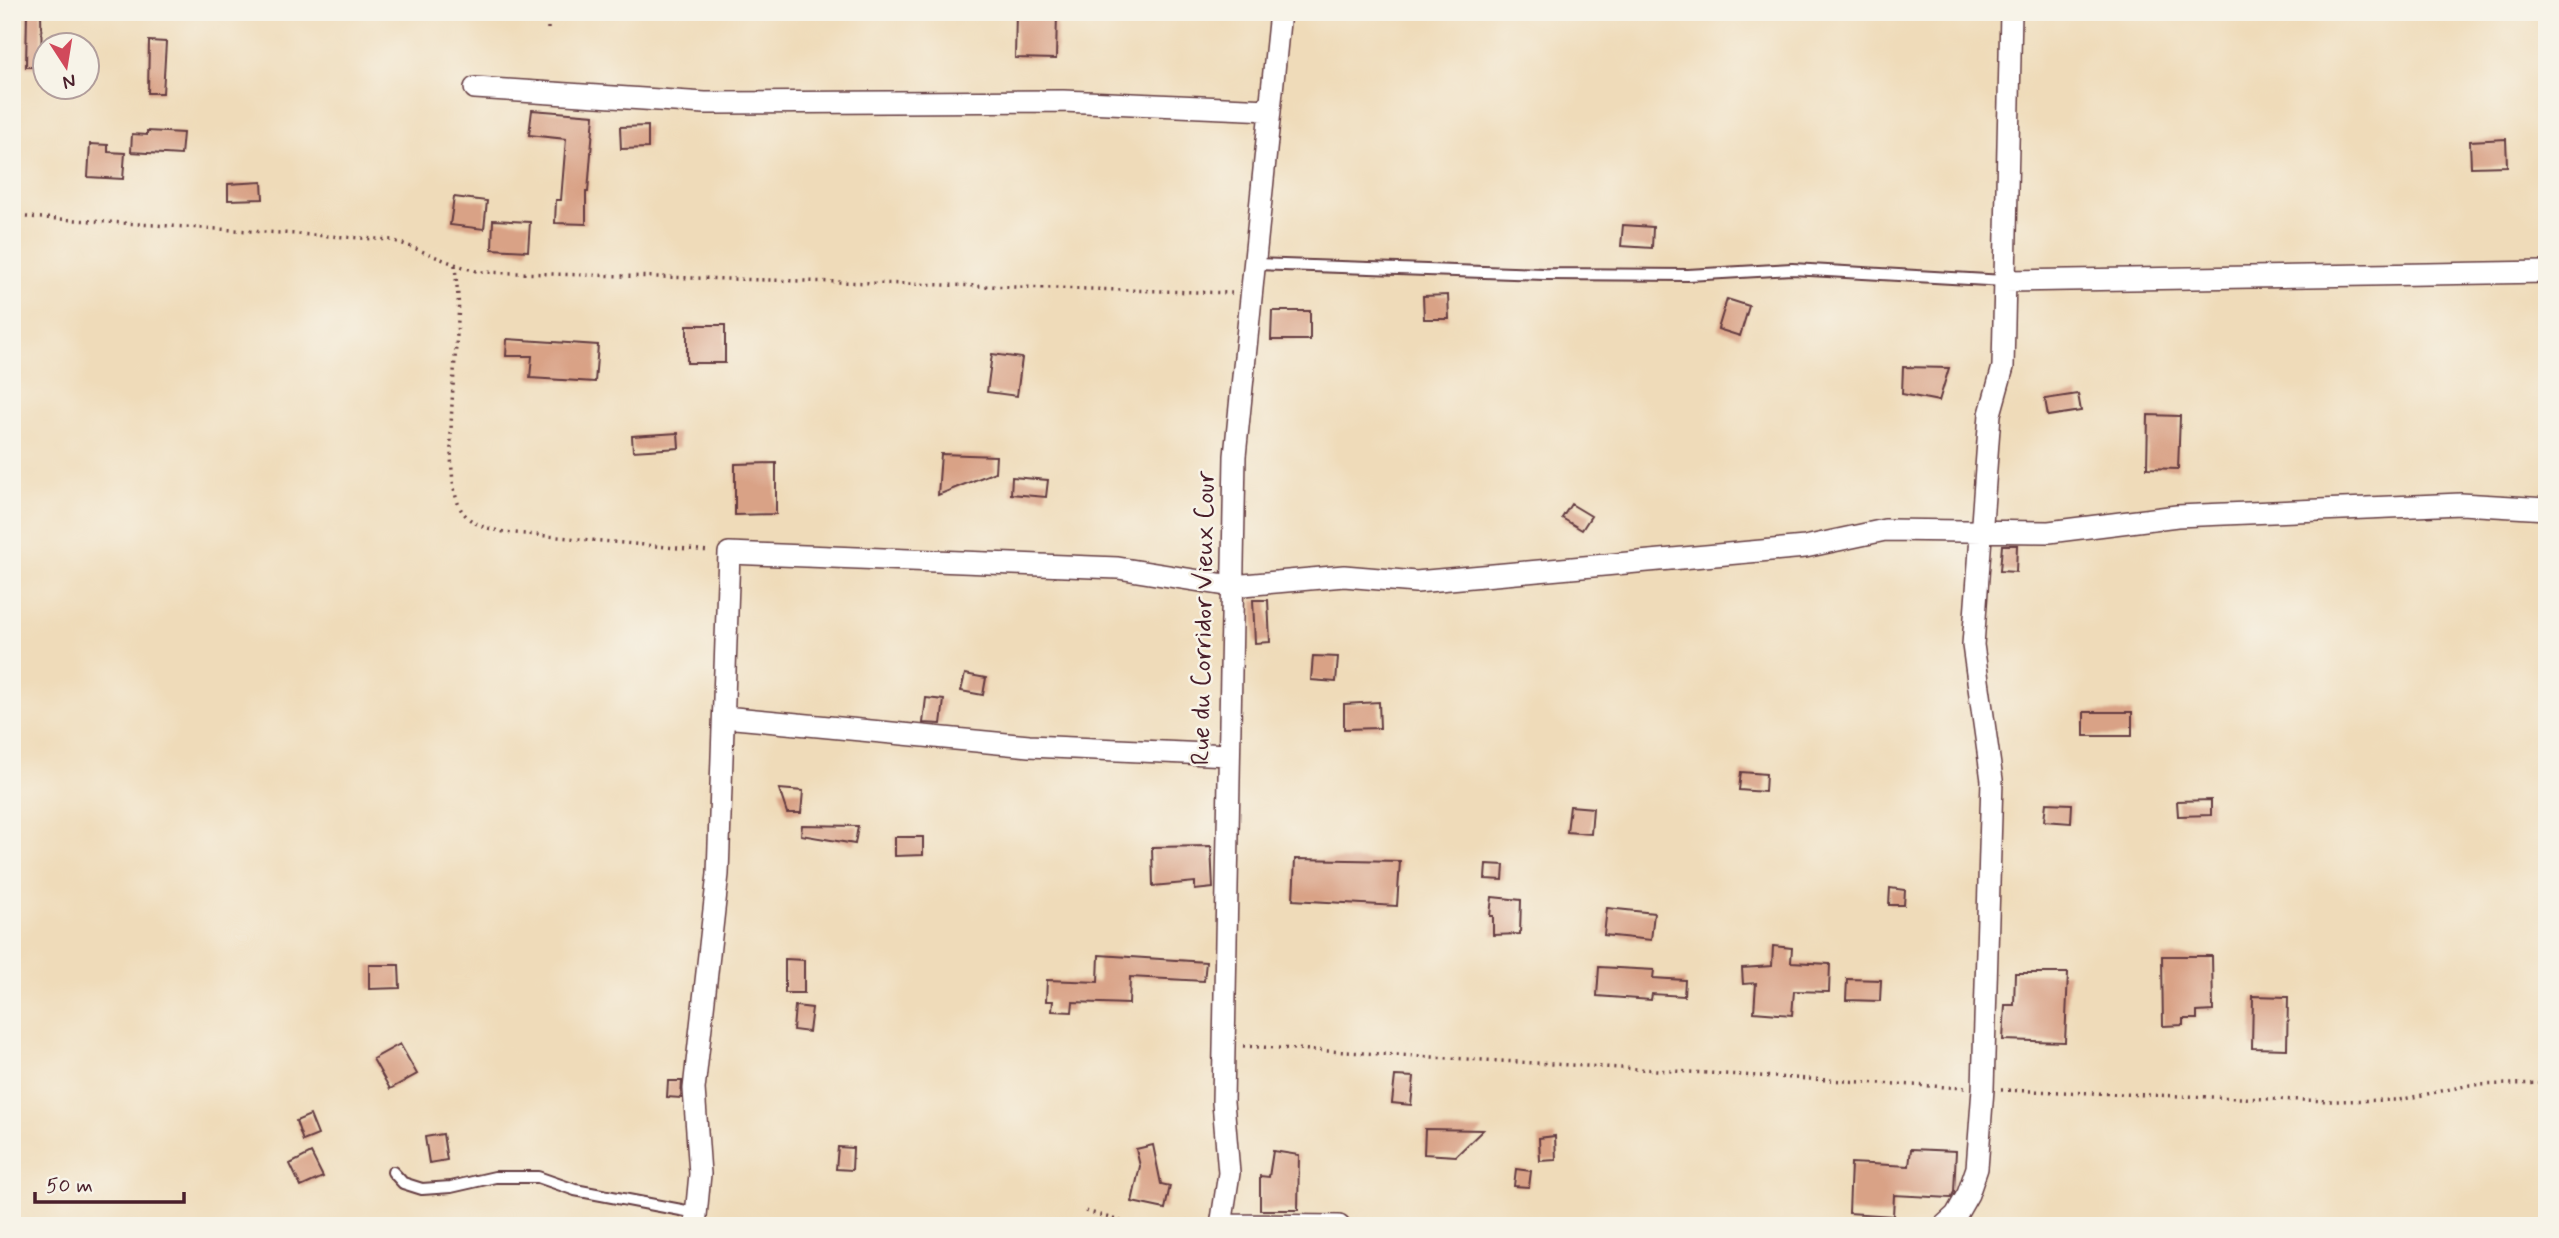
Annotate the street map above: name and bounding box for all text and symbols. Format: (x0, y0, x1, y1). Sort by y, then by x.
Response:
north arrow (32, 32, 102, 102)
text: N (60, 68, 78, 95)
street label: Rue du Corridor Vieux Cour (1184, 470, 1224, 766)
scale bar (35, 1161, 184, 1205)
text: 50 m (46, 1172, 93, 1200)

